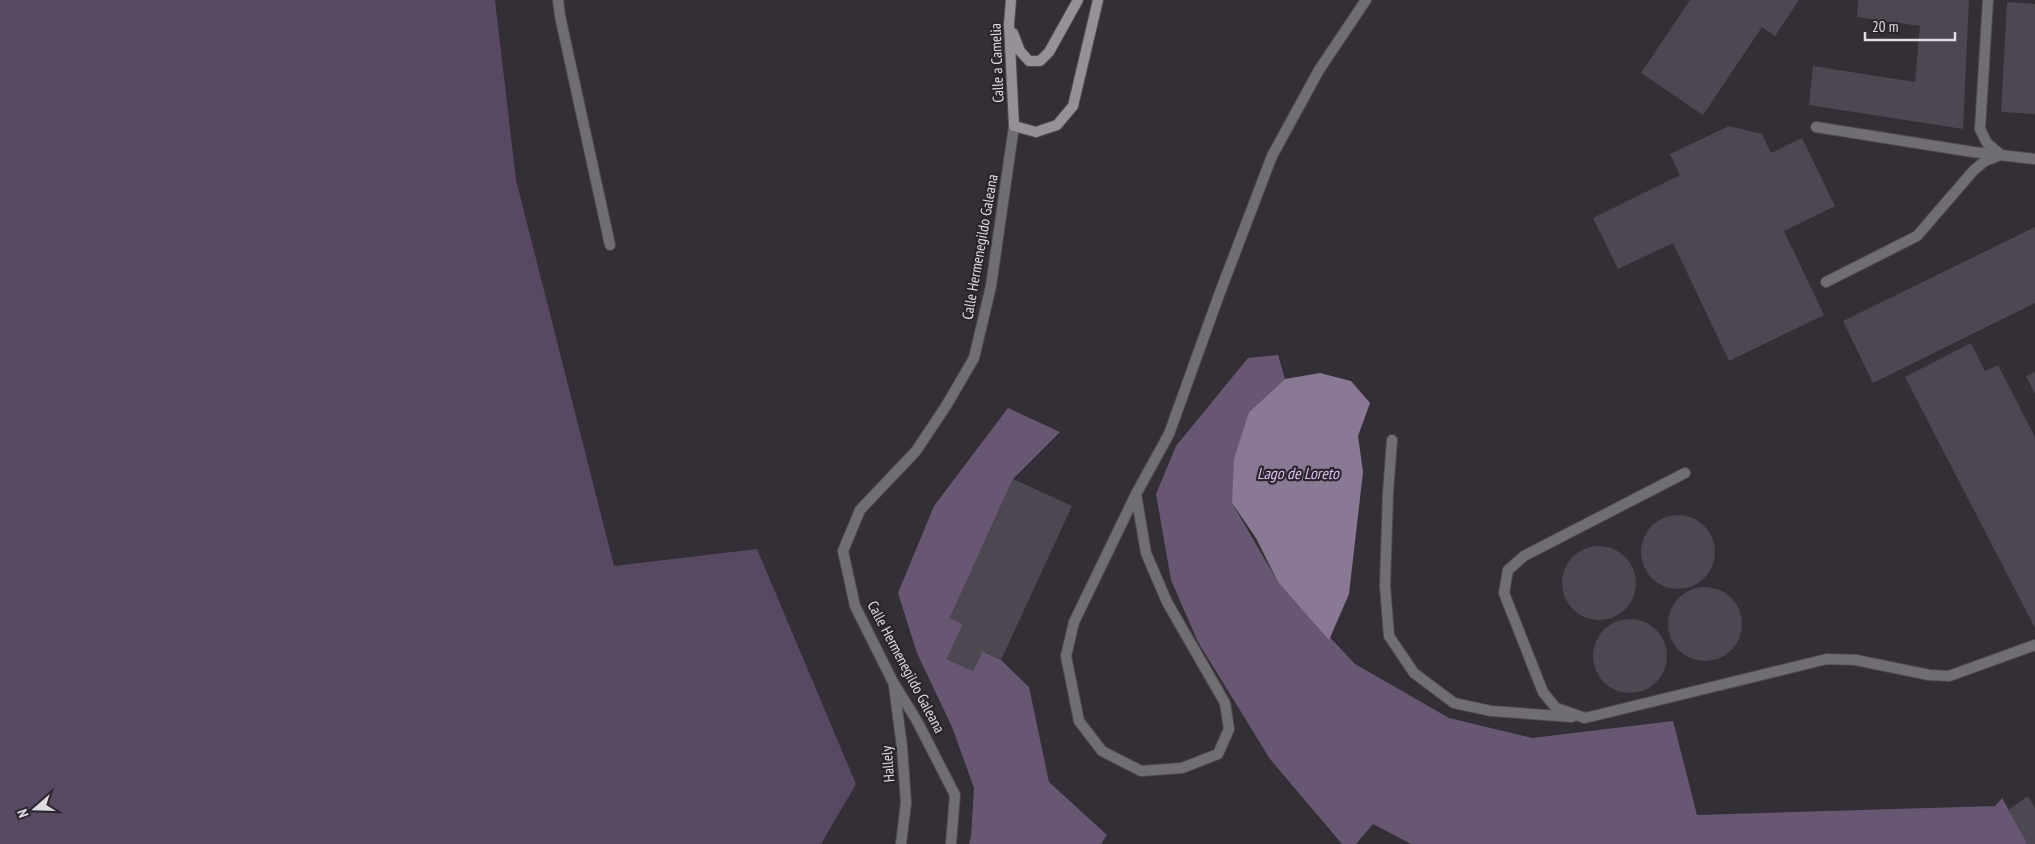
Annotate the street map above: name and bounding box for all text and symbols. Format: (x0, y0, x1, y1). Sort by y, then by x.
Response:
scale bar (1865, 10, 1955, 42)
text: 20 m (1872, 17, 1898, 36)
street label: Calle a Camelia (986, 23, 1007, 103)
street label: Calle Hermenegildo Galeana (957, 173, 1002, 321)
water label: Lago de Loreto (1257, 463, 1340, 483)
street label: Calle Hermenegildo Galeana (864, 597, 949, 736)
street label: Hallely (876, 745, 899, 783)
north arrow (10, 784, 60, 834)
text: N (13, 807, 33, 820)

